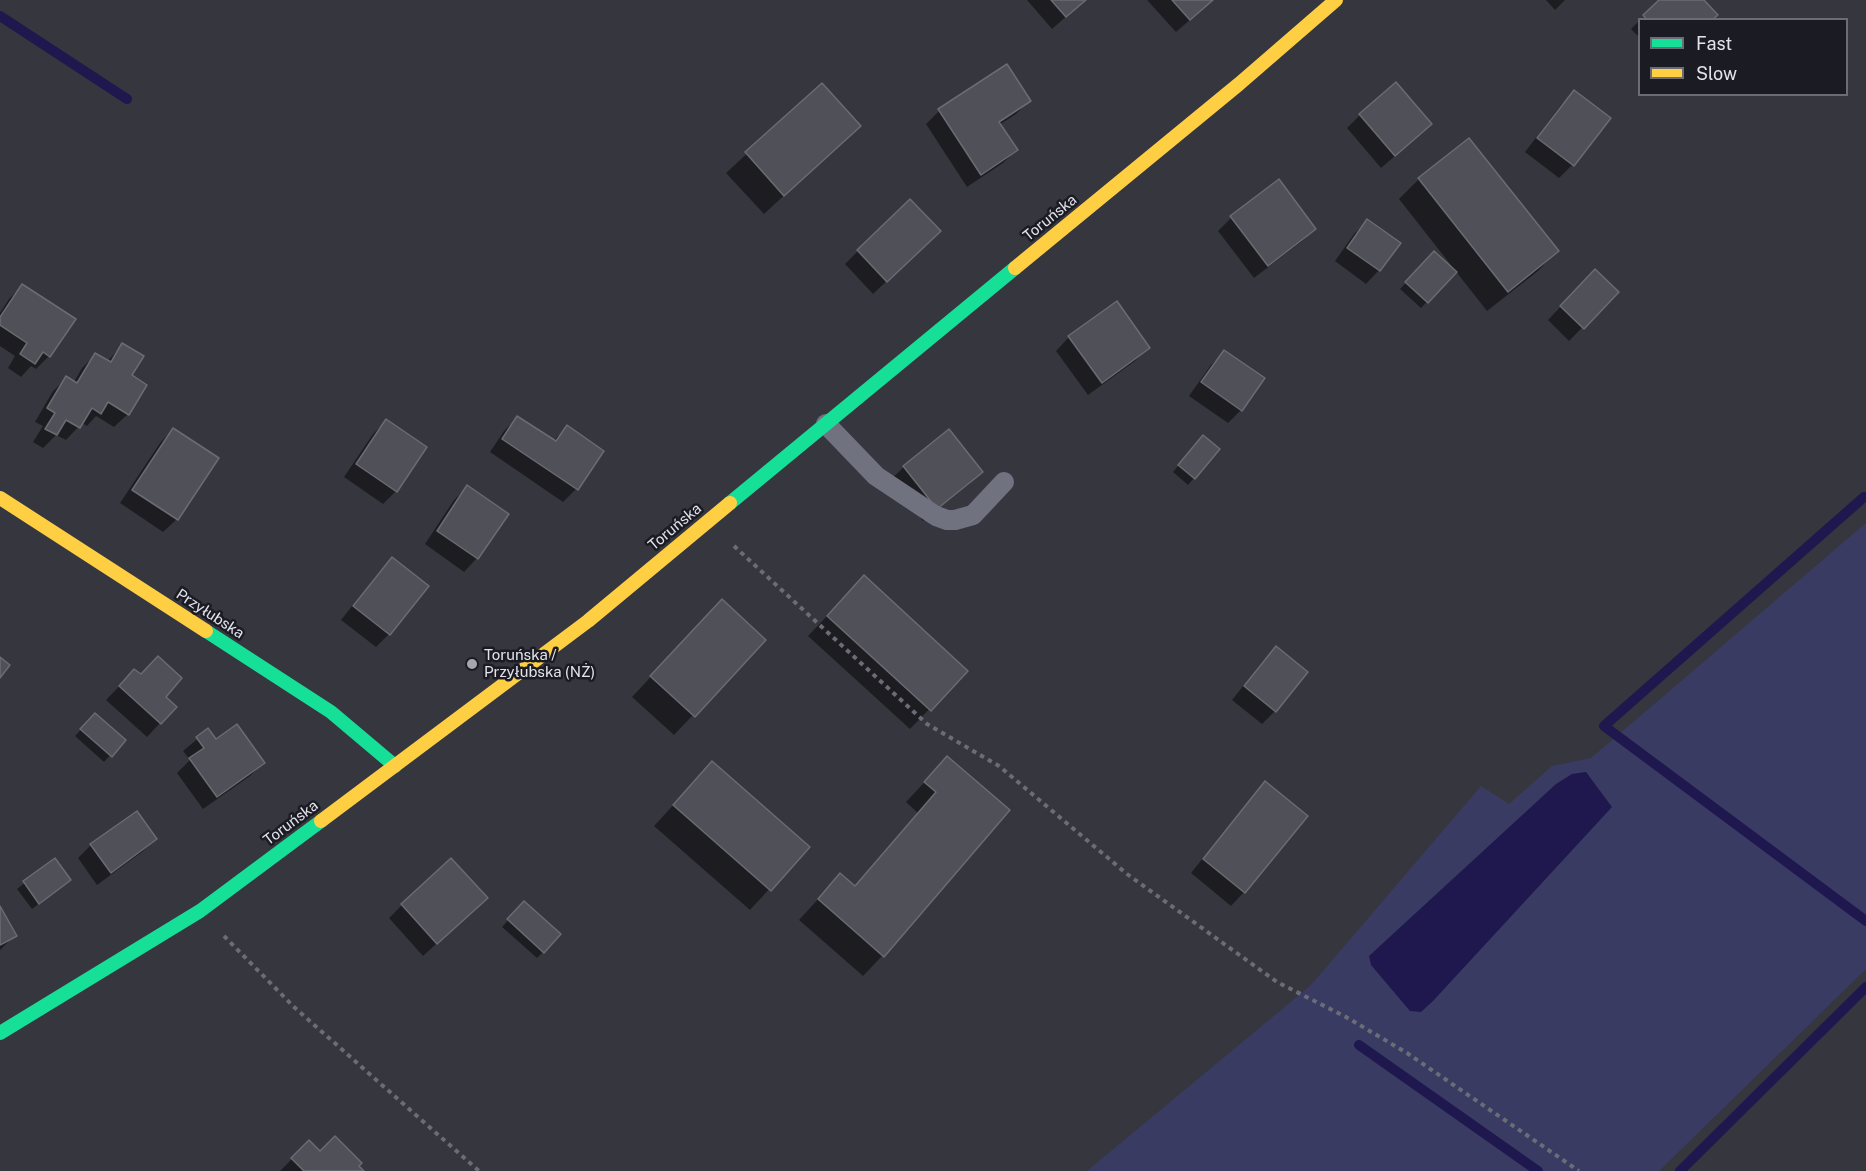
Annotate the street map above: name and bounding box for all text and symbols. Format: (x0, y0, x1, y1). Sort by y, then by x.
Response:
legend (1638, 18, 1848, 96)
text: Fast (1696, 33, 1732, 54)
text: Slow (1696, 63, 1737, 84)
street label: Toruńska (1020, 191, 1080, 245)
street label: Toruńska (645, 500, 705, 554)
street label: Przyłubska (173, 585, 247, 643)
place label: Toruńska / Przyłubska (NŻ) (484, 646, 595, 681)
marker: Toruńska / Przyłubska (NŻ) (465, 657, 479, 671)
street label: Toruńska (260, 797, 322, 849)

